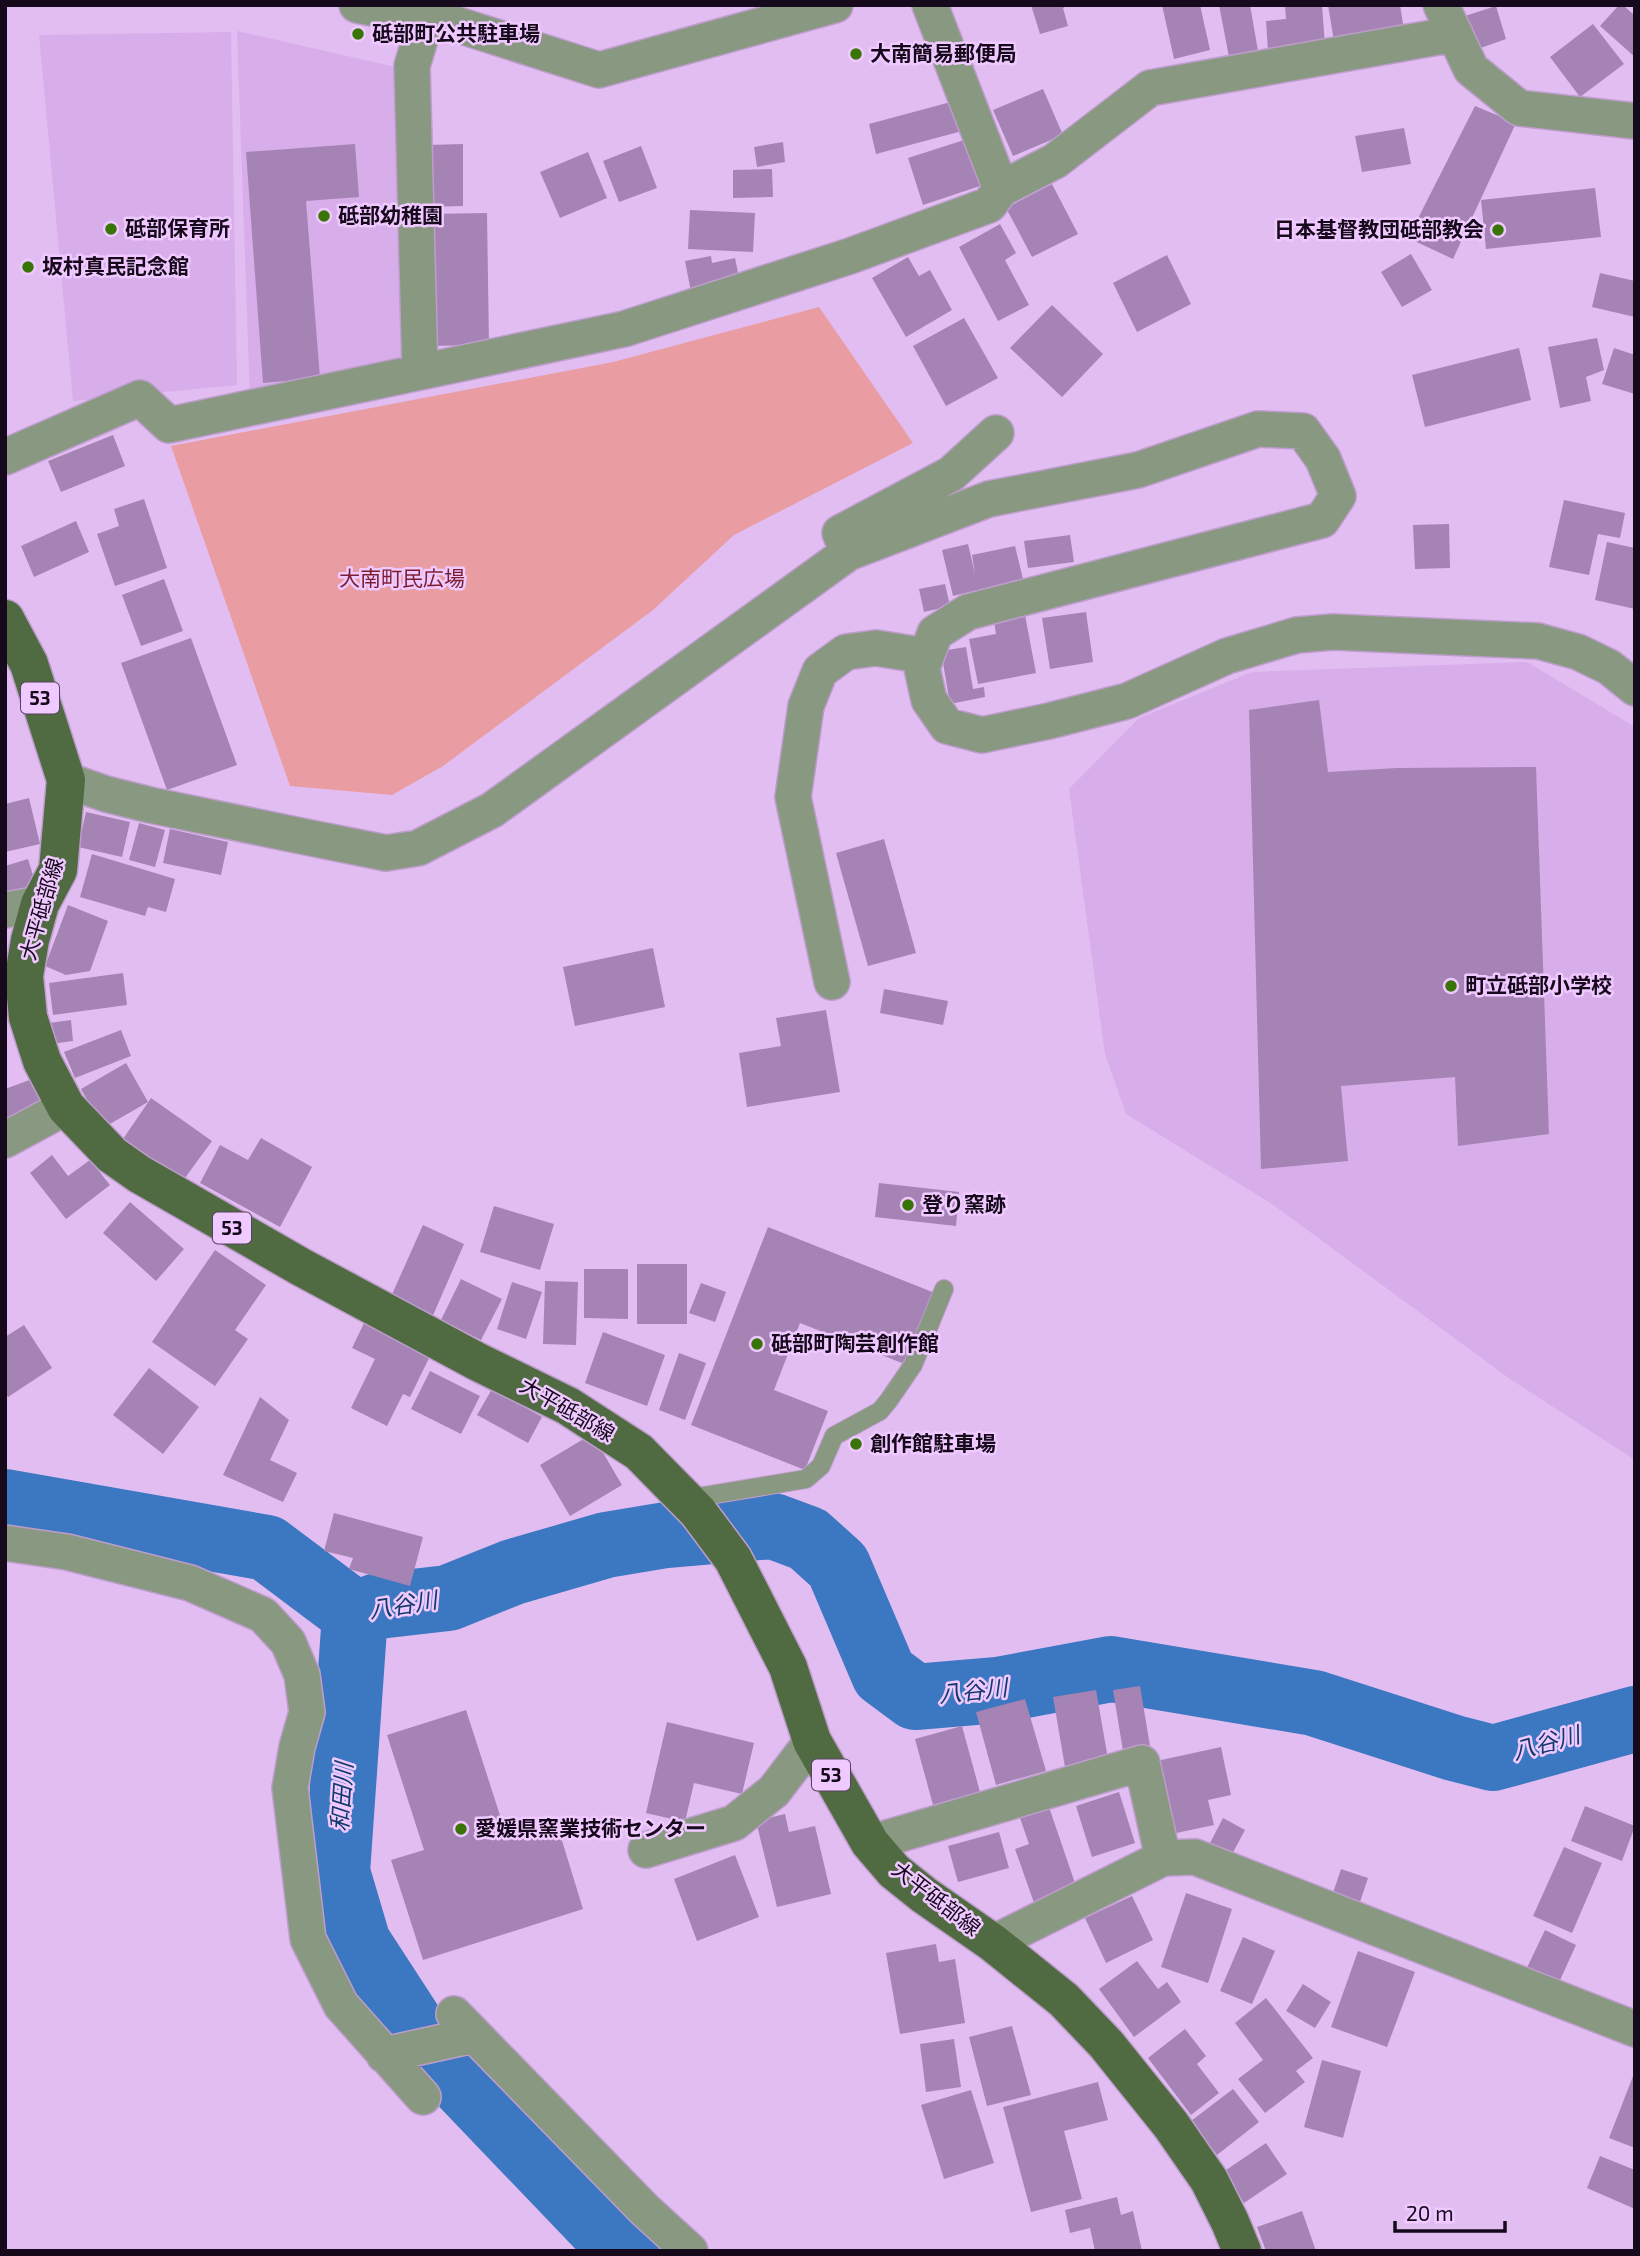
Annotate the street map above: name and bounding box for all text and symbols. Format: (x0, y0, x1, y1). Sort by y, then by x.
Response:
place label: 砥部町公共駐車場 (372, 20, 540, 45)
marker: 砥部町公共駐車場 (350, 26, 366, 42)
place label: 大南簡易郵便局 (870, 40, 1017, 65)
marker: 大南簡易郵便局 (848, 46, 864, 62)
place label: 砥部幼稚園 (338, 202, 443, 227)
marker: 砥部幼稚園 (316, 208, 332, 224)
place label: 砥部保育所 (125, 215, 230, 240)
place label: 日本基督教団砥部教会 (1274, 216, 1484, 241)
marker: 砥部保育所 (103, 221, 119, 237)
marker: 日本基督教団砥部教会 (1490, 222, 1506, 238)
place label: 坂村真民記念館 (42, 253, 189, 278)
marker: 坂村真民記念館 (20, 259, 36, 275)
park label: 大南町民広場 (339, 565, 465, 590)
road number: 53 (21, 682, 59, 713)
street label: 大平砥部線 (14, 855, 67, 962)
place label: 町立砥部小学校 (1465, 972, 1612, 997)
marker: 町立砥部小学校 (1443, 978, 1459, 994)
place label: 登り窯跡 (922, 1191, 1006, 1216)
marker: 登り窯跡 (900, 1197, 916, 1213)
road number: 53 (213, 1212, 251, 1244)
place label: 砥部町陶芸創作館 (771, 1330, 939, 1355)
marker: 砥部町陶芸創作館 (749, 1336, 765, 1352)
street label: 大平砥部線 (516, 1372, 619, 1446)
place label: 創作館駐車場 (870, 1430, 996, 1455)
marker: 創作館駐車場 (848, 1436, 864, 1452)
water label: 八谷川 (367, 1584, 442, 1623)
water label: 八谷川 (937, 1672, 1012, 1708)
water label: 八谷川 (1509, 1719, 1586, 1764)
water label: 和田川 (325, 1759, 358, 1832)
road number: 53 (812, 1760, 850, 1791)
place label: 愛媛県窯業技術センター (475, 1815, 706, 1840)
marker: 愛媛県窯業技術センター (453, 1821, 469, 1837)
street label: 大平砥部線 (888, 1856, 986, 1940)
scale bar (1395, 2190, 1505, 2234)
text: 20 m (1406, 2200, 1454, 2225)

